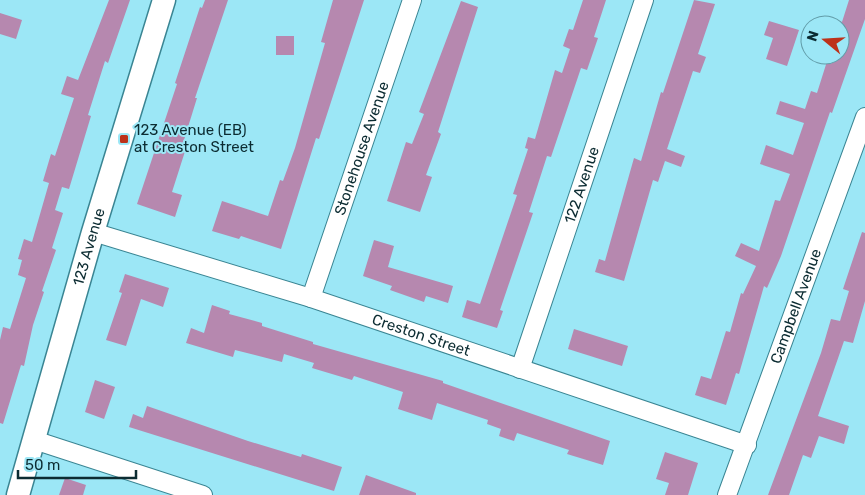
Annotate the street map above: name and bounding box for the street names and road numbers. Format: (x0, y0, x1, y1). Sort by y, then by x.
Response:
street label: Stonehouse Avenue (331, 79, 393, 218)
street label: 122 Avenue (561, 144, 603, 226)
street label: 123 Avenue (69, 206, 109, 288)
street label: Campbell Avenue (767, 246, 825, 366)
street label: Creston Street (370, 310, 473, 360)

